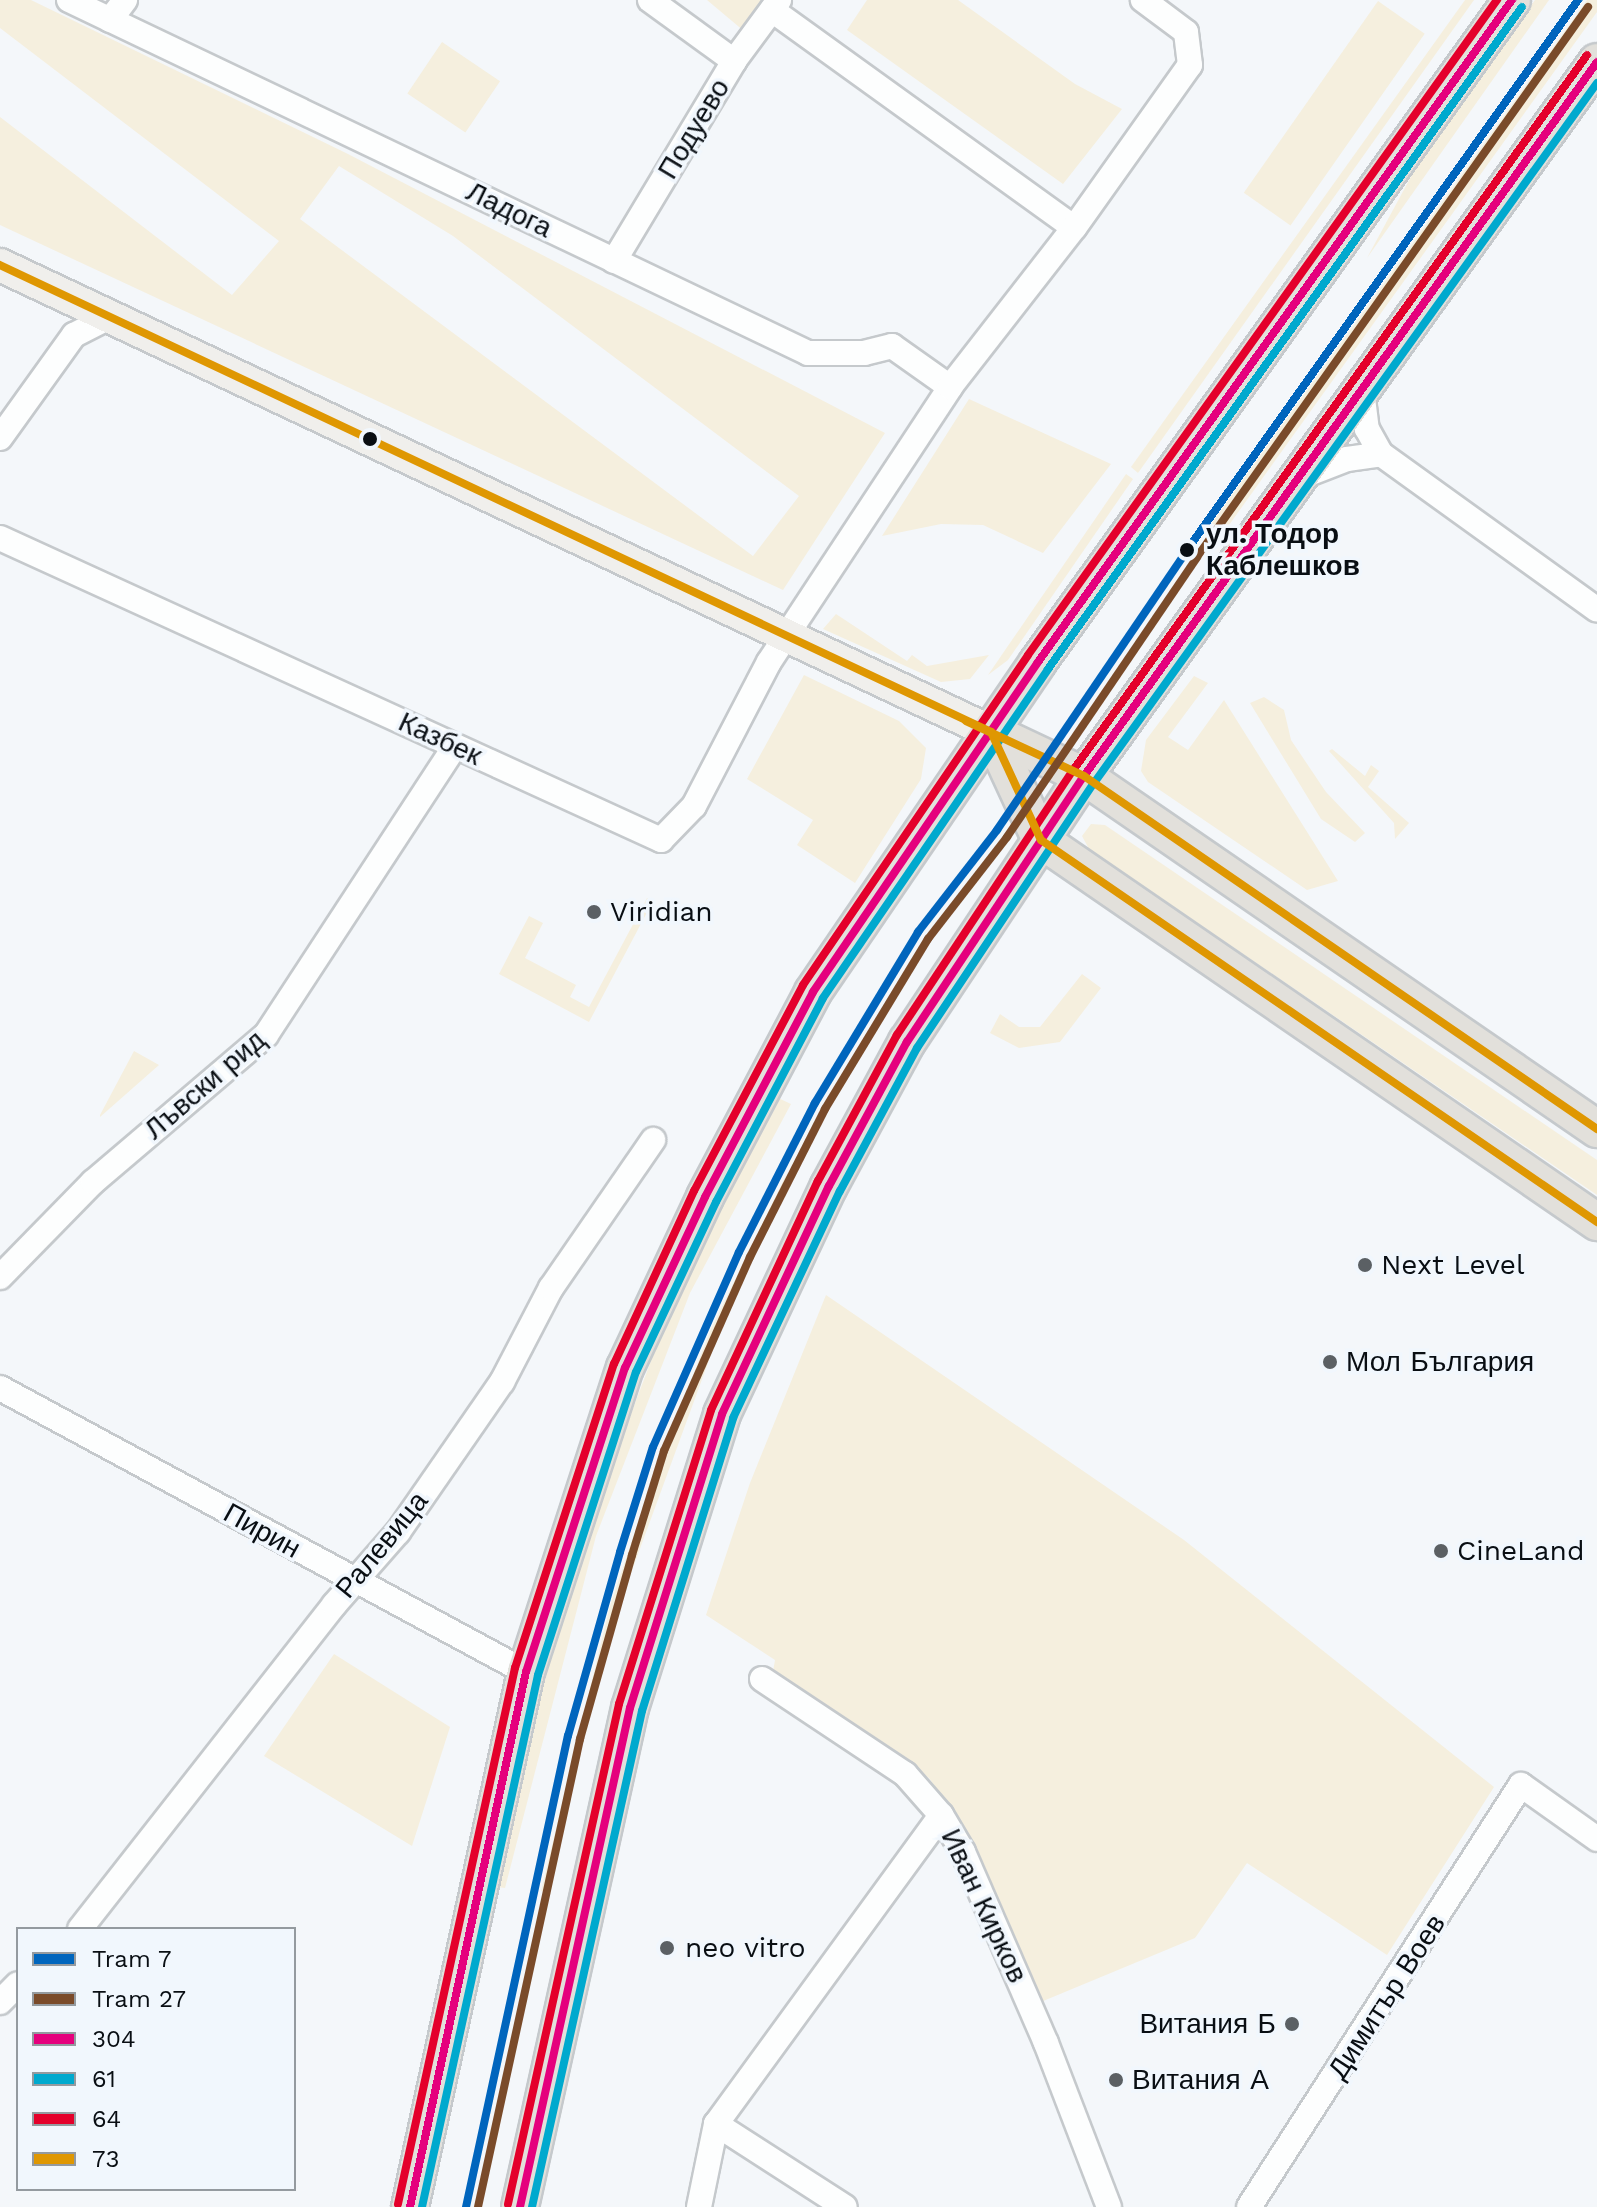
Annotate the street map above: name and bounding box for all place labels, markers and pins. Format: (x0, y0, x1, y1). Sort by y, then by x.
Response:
unlabelled marker (362, 431, 378, 447)
place label: ул. Тодор Каблешков (1206, 517, 1360, 583)
marker: ул. Тодор Каблешков (1175, 538, 1199, 562)
place label: Viridian (610, 895, 713, 929)
marker: Viridian (585, 903, 603, 921)
place label: Next Level (1381, 1248, 1525, 1282)
marker: Next Level (1356, 1256, 1374, 1274)
place label: Мол България (1346, 1345, 1534, 1379)
marker: Мол България (1321, 1353, 1339, 1371)
place label: CineLand (1457, 1534, 1584, 1568)
marker: CineLand (1432, 1542, 1450, 1560)
place label: neo vitro (685, 1931, 806, 1965)
marker: neo vitro (656, 1937, 678, 1959)
place label: Витания Б (1139, 2007, 1276, 2041)
marker: Витания Б (1283, 2015, 1301, 2033)
place label: Витания А (1132, 2063, 1269, 2097)
marker: Витания А (1107, 2071, 1125, 2089)

